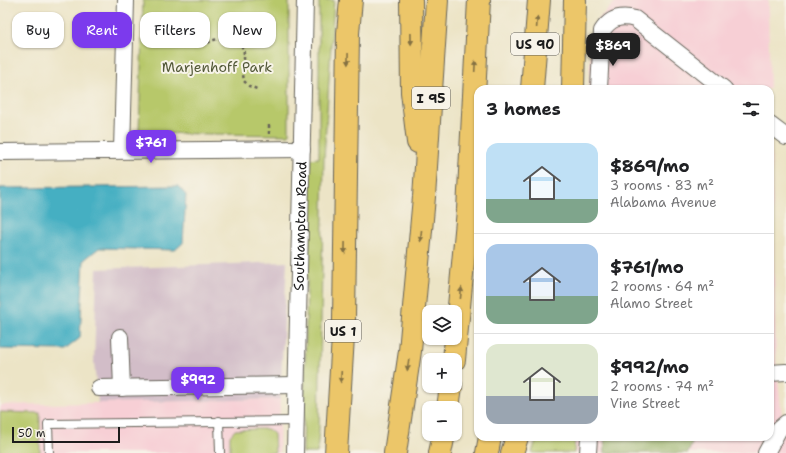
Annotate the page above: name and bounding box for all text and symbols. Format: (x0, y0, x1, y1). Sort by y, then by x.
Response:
chip: Buy (12, 12, 64, 48)
chip: Rent (72, 12, 132, 48)
chip: Filters (140, 12, 210, 48)
chip: New (218, 12, 276, 48)
one-way arrow (533, 16, 540, 28)
one-way arrow (408, 33, 414, 46)
road number: US 90 (511, 33, 559, 55)
pin: $869 (589, 33, 637, 67)
text: $869 (595, 37, 631, 54)
one-way arrow (345, 53, 351, 66)
park label: Marjenhoff Park (162, 58, 272, 76)
one-way arrow (472, 59, 478, 72)
road number: I 95 (412, 87, 450, 109)
text: 3 homes (486, 98, 561, 120)
icon: filters (740, 98, 762, 120)
pin: $761 (127, 130, 175, 164)
text: $761 (135, 134, 167, 151)
text: $869/mo (610, 155, 690, 177)
icon: home (518, 159, 566, 207)
street label: Southampton Road (290, 161, 310, 291)
text: 3 rooms · 83 m² (610, 177, 714, 194)
text: Alabama Avenue (610, 194, 717, 211)
one-way arrow (417, 230, 424, 242)
one-way arrow (342, 242, 348, 255)
text: $761/mo (610, 256, 684, 278)
icon: home (518, 260, 566, 308)
text: 2 rooms · 64 m² (610, 278, 714, 295)
one-way arrow (457, 287, 464, 299)
text: Alamo Street (610, 295, 693, 312)
map controls (422, 305, 462, 441)
button: layers (422, 305, 462, 345)
road number: US 1 (325, 320, 361, 342)
button: + (422, 353, 462, 393)
text: $992/mo (610, 356, 689, 378)
one-way arrow (405, 359, 411, 371)
icon: home (518, 360, 566, 408)
pin: $992 (174, 367, 222, 401)
text: $992 (180, 371, 216, 388)
one-way arrow (337, 371, 344, 383)
text: 2 rooms · 74 m² (610, 378, 714, 395)
text: Vine Street (610, 395, 680, 412)
button: − (422, 401, 462, 441)
scale bar (12, 425, 120, 444)
text: 50 m (18, 426, 46, 441)

